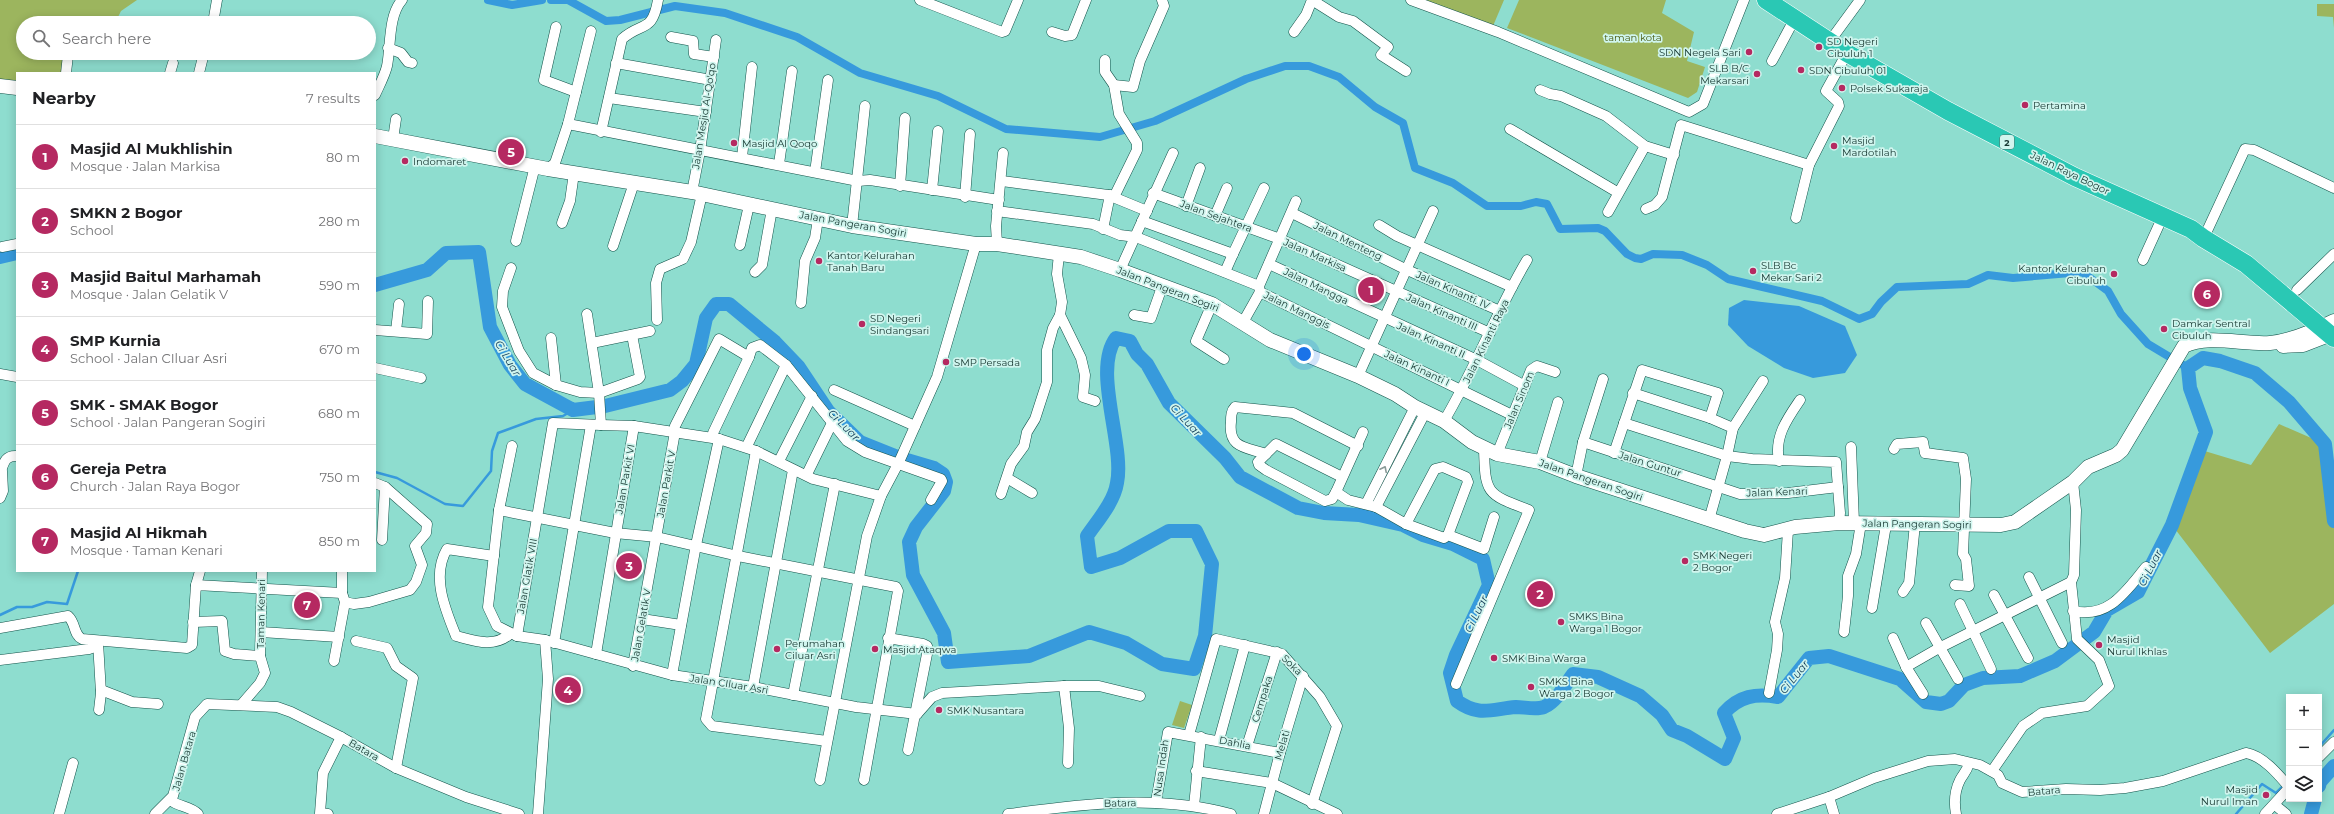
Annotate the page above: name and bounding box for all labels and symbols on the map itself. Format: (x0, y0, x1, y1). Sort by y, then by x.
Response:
park label: taman kota (1604, 31, 1662, 44)
place label: SD Negeri Cibuluh 1 (1827, 35, 1878, 60)
marker: SD Negeri Cibuluh 1 (1814, 42, 1824, 52)
place label: SDN Negela Sari (1659, 46, 1741, 59)
marker: SDN Negela Sari (1744, 47, 1754, 57)
street label: Jalan Mesjid Al-Qo'qo (689, 62, 719, 171)
place label: SLB B/C Mekarsari (1700, 62, 1749, 87)
place label: SDN Cibuluh 01 (1809, 64, 1886, 77)
marker: SDN Cibuluh 01 (1796, 65, 1806, 75)
marker: SLB B/C Mekarsari (1752, 69, 1762, 79)
place label: Polsek Sukaraja (1850, 82, 1928, 95)
marker: Polsek Sukaraja (1837, 83, 1847, 93)
place label: Pertamina (2033, 99, 2086, 112)
marker: Pertamina (2020, 100, 2030, 110)
place label: Masjid Mardotilah (1842, 134, 1896, 159)
road number: 2 (2000, 135, 2014, 149)
pin: 5 (498, 137, 524, 167)
place label: Masjid Al Qoqo (742, 137, 817, 150)
marker: Masjid Al Qoqo (729, 138, 739, 148)
marker: Masjid Mardotilah (1829, 141, 1839, 151)
street label: Jalan Raya Bogor (2027, 148, 2112, 198)
place label: Indomaret (413, 155, 466, 168)
marker: Indomaret (400, 156, 410, 166)
street label: Jalan Sejahtera (1177, 197, 1254, 235)
street label: Jalan Pangeran Sogiri (797, 208, 908, 240)
street label: Jalan Menteng (1311, 218, 1384, 263)
street label: Jalan Markisa (1281, 235, 1349, 275)
place label: Kantor Kelurahan Tanah Baru (827, 249, 915, 274)
marker: Kantor Kelurahan Tanah Baru (814, 256, 824, 266)
place label: SLB Bc Mekar Sari 2 (1761, 259, 1822, 284)
place label: Kantor Kelurahan Cibuluh (2018, 262, 2106, 287)
street label: Jalan Pangeran Sogiri (1114, 263, 1221, 315)
street label: Jalan Mangga (1280, 264, 1351, 307)
marker: SLB Bc Mekar Sari 2 (1748, 266, 1758, 276)
street label: Jalan Kinanti. IV (1413, 267, 1492, 312)
marker: Kantor Kelurahan Cibuluh (2109, 269, 2119, 279)
pin: 1 (1358, 275, 1384, 305)
pin: 6 (2194, 279, 2220, 309)
street label: Jalan Manggis (1261, 288, 1332, 332)
street label: Jalan Kinanti III (1403, 290, 1480, 334)
street label: Jalan Kinanti Raya (1460, 297, 1512, 386)
place label: SD Negeri Sindangsari (870, 312, 929, 337)
place label: Damkar Sentral Cibuluh (2172, 317, 2250, 342)
marker: SD Negeri Sindangsari (857, 319, 867, 329)
street label: Jalan Kinanti II (1394, 319, 1467, 361)
marker: Damkar Sentral Cibuluh (2159, 324, 2169, 334)
water label: Ci Luar (492, 338, 524, 379)
your location (1294, 344, 1314, 364)
street label: Jalan Kinanti I (1381, 347, 1452, 389)
place label: SMP Persada (954, 356, 1020, 369)
marker: SMP Persada (941, 357, 951, 367)
street label: Jalan Sinom (1501, 369, 1537, 432)
water label: Ci Luar (1167, 401, 1205, 440)
water label: Ci Luar (825, 406, 863, 444)
street label: Jalan Parkit VI (612, 443, 638, 516)
street label: Jalan Guntur (1616, 448, 1683, 480)
street label: Jalan Parkit V (654, 449, 678, 520)
street label: Jalan Pangeran Sogiri (1536, 456, 1645, 504)
one-way arrow (1379, 466, 1387, 473)
street label: Jalan Kenari (1745, 484, 1808, 500)
street label: Jalan Pangeran Sogiri (1861, 517, 1972, 531)
street label: Jalan Glatik VIII (514, 537, 540, 616)
water label: Ci Luar (2135, 547, 2165, 589)
place label: SMK Negeri 2 Bogor (1693, 549, 1752, 574)
pin: 3 (616, 551, 642, 581)
marker: SMK Negeri 2 Bogor (1680, 556, 1690, 566)
street label: Taman Kenari (254, 579, 268, 649)
pin: 2 (1527, 579, 1553, 609)
street label: Jalan Gelatik V (628, 588, 654, 663)
pin: 7 (294, 590, 320, 620)
water label: Ci Luar (1461, 593, 1491, 635)
place label: SMKS Bina Warga 1 Bogor (1569, 610, 1642, 635)
marker: SMKS Bina Warga 1 Bogor (1556, 617, 1566, 627)
place label: Masjid Nurul Ikhlas (2107, 633, 2167, 658)
place label: Perumahan Ciluar Asri (785, 637, 845, 662)
marker: Masjid Nurul Ikhlas (2094, 640, 2104, 650)
place label: Masjid Ataqwa (883, 643, 956, 656)
marker: Perumahan Ciluar Asri (772, 644, 782, 654)
marker: Masjid Ataqwa (870, 644, 880, 654)
street label: Soka (1279, 652, 1305, 678)
place label: SMK Bina Warga (1502, 652, 1586, 665)
marker: SMK Bina Warga (1489, 653, 1499, 663)
water label: Ci Luar (1776, 657, 1812, 697)
street label: Jalan CIluar Asri (688, 671, 769, 697)
street label: Cempaka (1249, 674, 1275, 724)
pin: 4 (555, 675, 581, 705)
place label: SMKS Bina Warga 2 Bogor (1539, 675, 1614, 700)
marker: SMKS Bina Warga 2 Bogor (1526, 682, 1536, 692)
place label: SMK Nusantara (947, 704, 1024, 717)
marker: SMK Nusantara (934, 705, 944, 715)
street label: Melati (1271, 728, 1293, 762)
street label: Jalan Batara (169, 730, 199, 793)
street label: Dahlia (1218, 734, 1252, 752)
street label: Batara (347, 736, 381, 764)
street label: Nusa Indah (1151, 739, 1171, 797)
street label: Batara (2027, 783, 2061, 799)
place label: Masjid Nurul Iman (2201, 783, 2258, 808)
marker: Masjid Nurul Iman (2261, 790, 2271, 800)
street label: Batara (1104, 796, 1136, 810)

